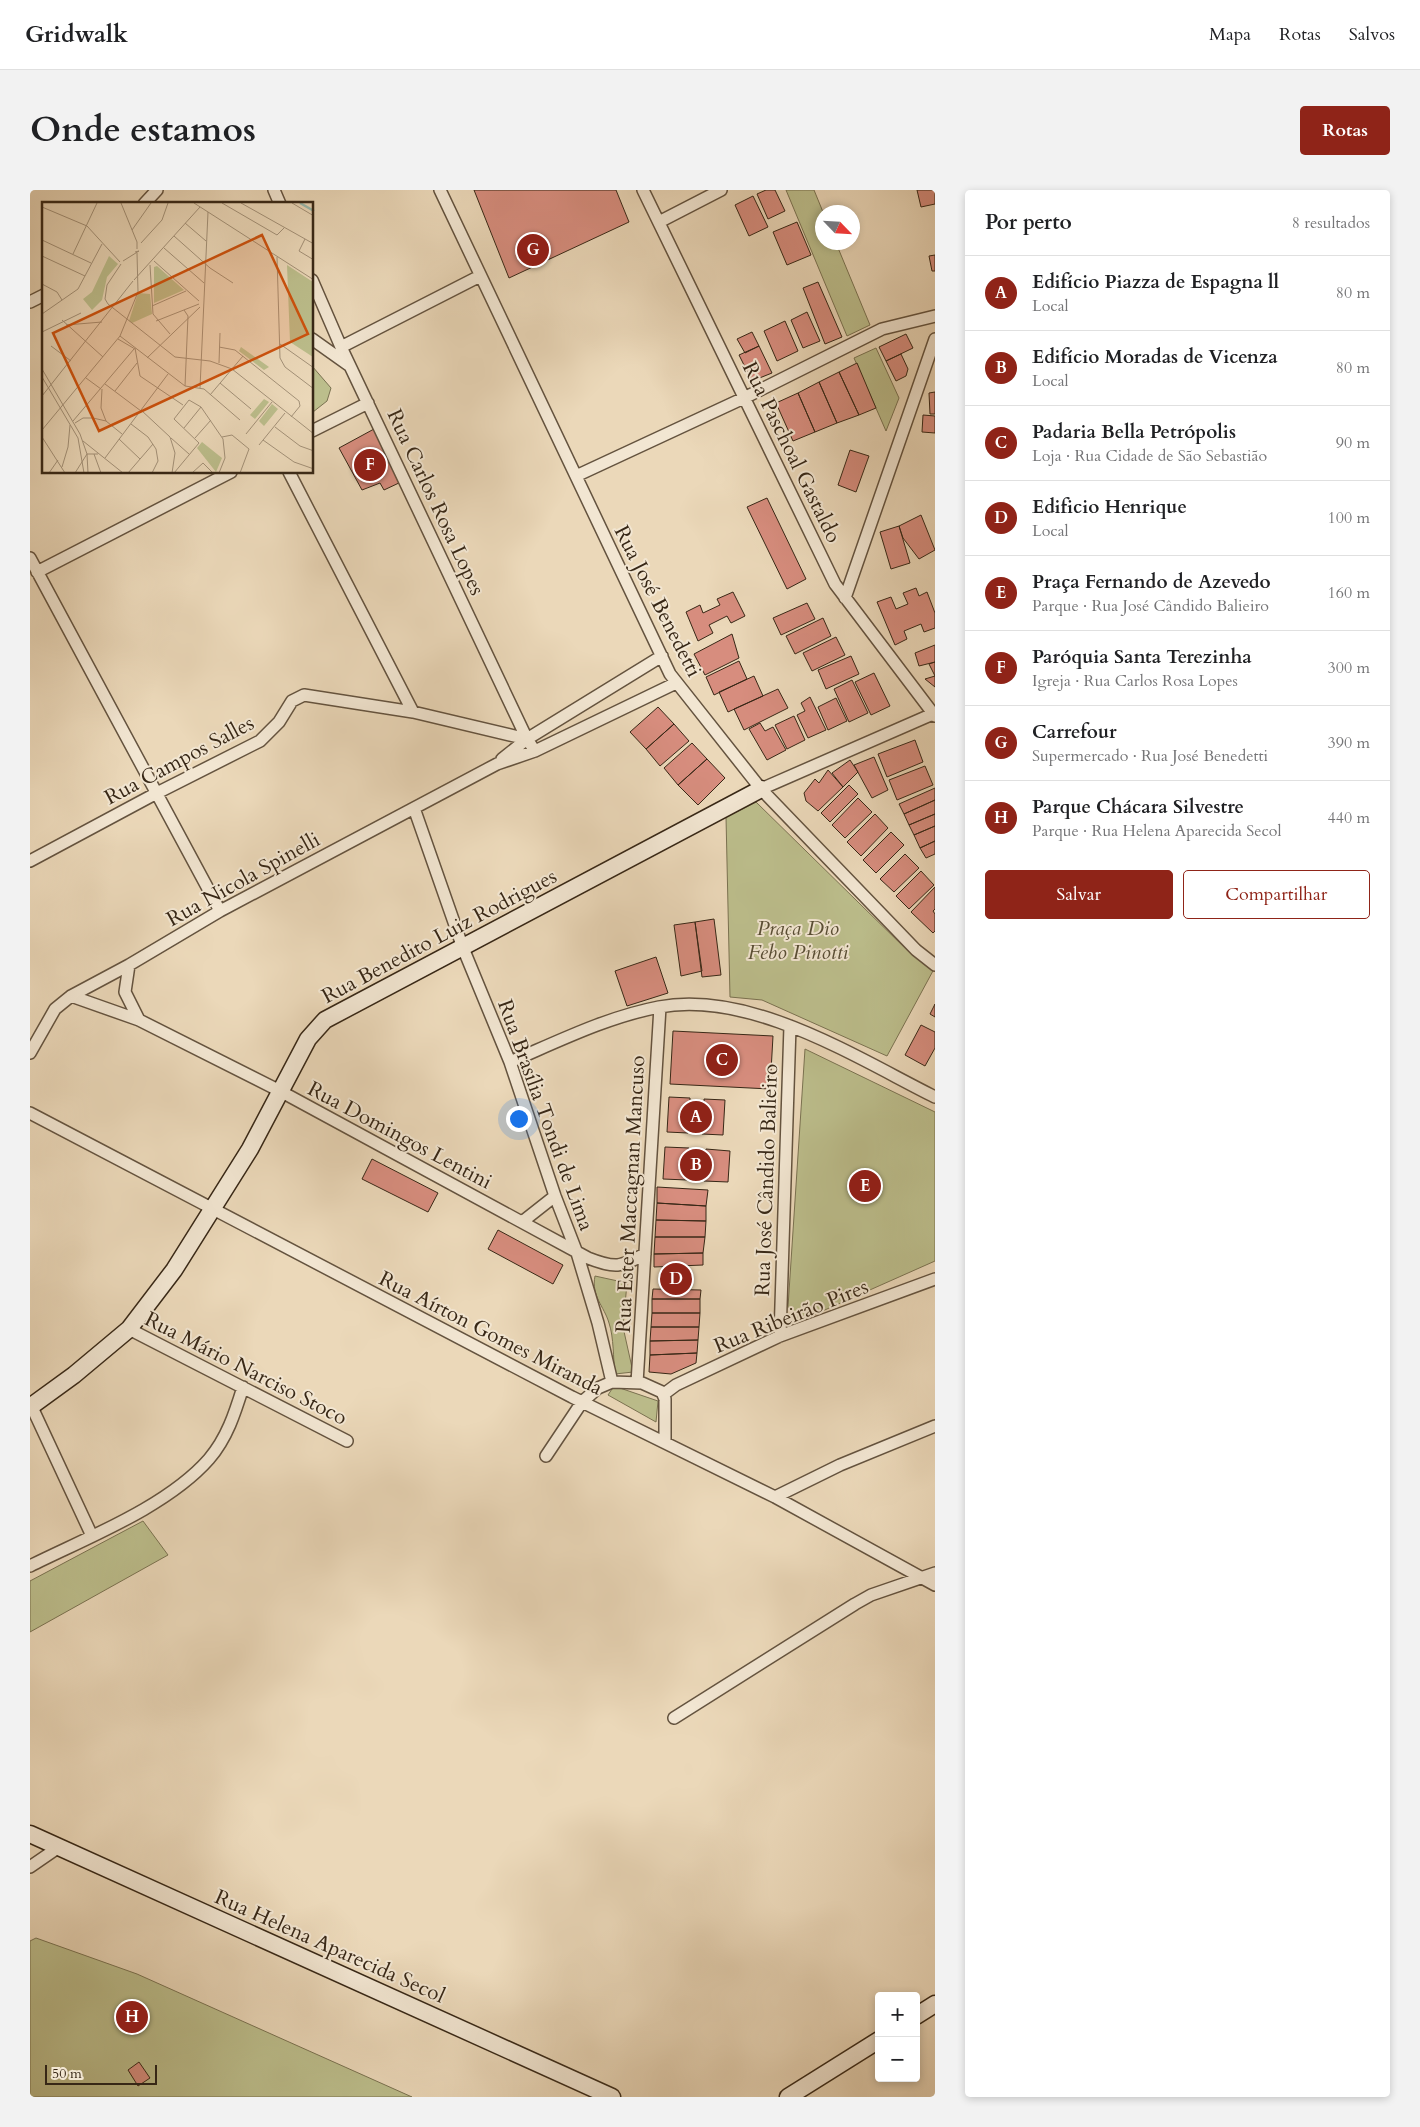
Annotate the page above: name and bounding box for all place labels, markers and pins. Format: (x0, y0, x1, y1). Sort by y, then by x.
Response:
pin: G (517, 231, 549, 269)
pin: F (354, 446, 386, 484)
pin: C (706, 1041, 738, 1079)
pin: A (680, 1098, 712, 1136)
pin: B (680, 1146, 712, 1184)
pin: E (849, 1167, 881, 1205)
pin: D (660, 1260, 692, 1298)
pin: H (116, 1998, 148, 2036)

